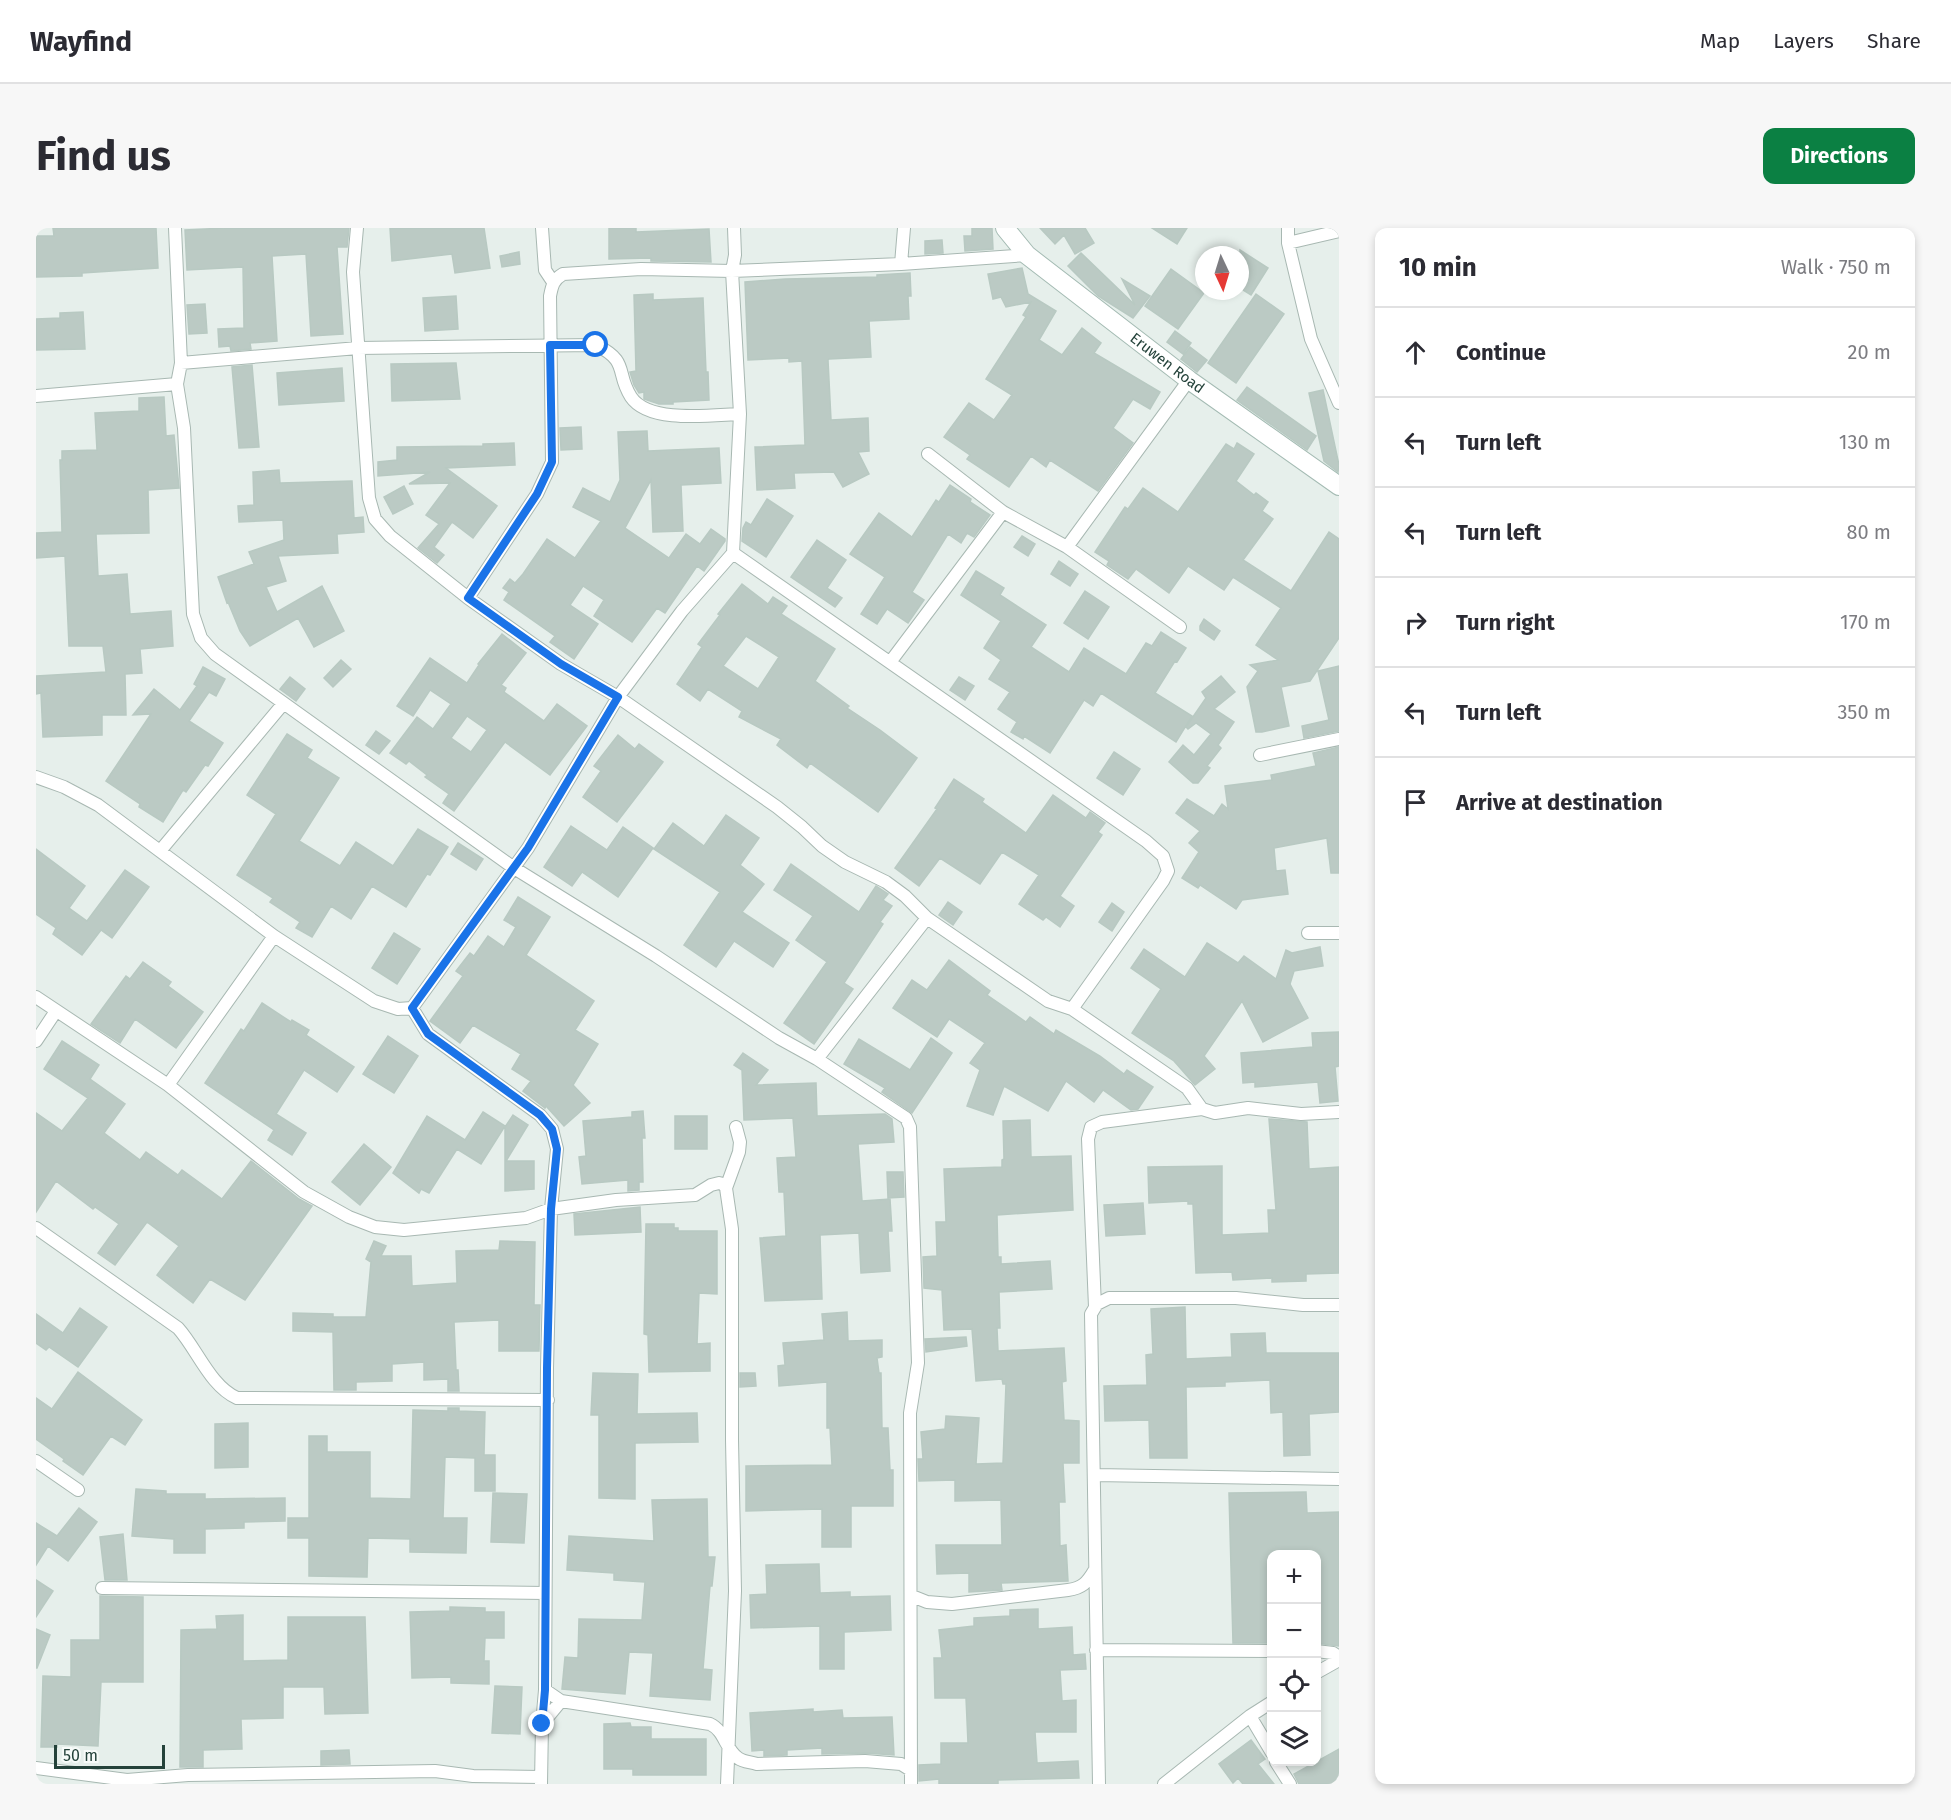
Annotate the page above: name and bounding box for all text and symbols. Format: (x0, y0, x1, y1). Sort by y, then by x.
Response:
text: Wayfind (30, 25, 132, 58)
text: Map (1700, 28, 1740, 54)
text: Layers (1773, 28, 1834, 54)
text: Share (1867, 28, 1921, 54)
button: Directions (1763, 128, 1915, 184)
text: Find us (36, 131, 171, 181)
north arrow (1195, 246, 1249, 300)
text: 10 min (1399, 252, 1477, 283)
text: Walk · 750 m (1781, 255, 1891, 279)
street label: Eruwen Road (1127, 329, 1208, 397)
route start (582, 331, 608, 357)
icon: ahead (1399, 336, 1432, 369)
text: Continue (1456, 339, 1546, 366)
text: 20 m (1848, 340, 1891, 364)
icon: left (1399, 426, 1432, 459)
text: Turn left (1456, 429, 1541, 456)
text: 130 m (1839, 430, 1891, 454)
icon: left (1399, 516, 1432, 549)
text: Turn left (1456, 519, 1541, 546)
text: 80 m (1846, 520, 1891, 544)
icon: right (1399, 606, 1432, 639)
text: Turn right (1456, 609, 1555, 636)
text: 170 m (1840, 610, 1891, 634)
icon: left (1399, 696, 1432, 729)
text: Turn left (1456, 699, 1541, 726)
text: 350 m (1837, 700, 1891, 724)
icon: arrive (1399, 786, 1432, 819)
text: Arrive at destination (1456, 789, 1663, 816)
map controls (1267, 1550, 1321, 1766)
button: + (1267, 1550, 1321, 1604)
button: − (1267, 1604, 1321, 1658)
button: locate (1267, 1658, 1321, 1712)
route end (528, 1710, 554, 1736)
button: layers (1267, 1712, 1321, 1766)
scale bar (54, 1742, 165, 1770)
text: 50 m (63, 1746, 98, 1765)

